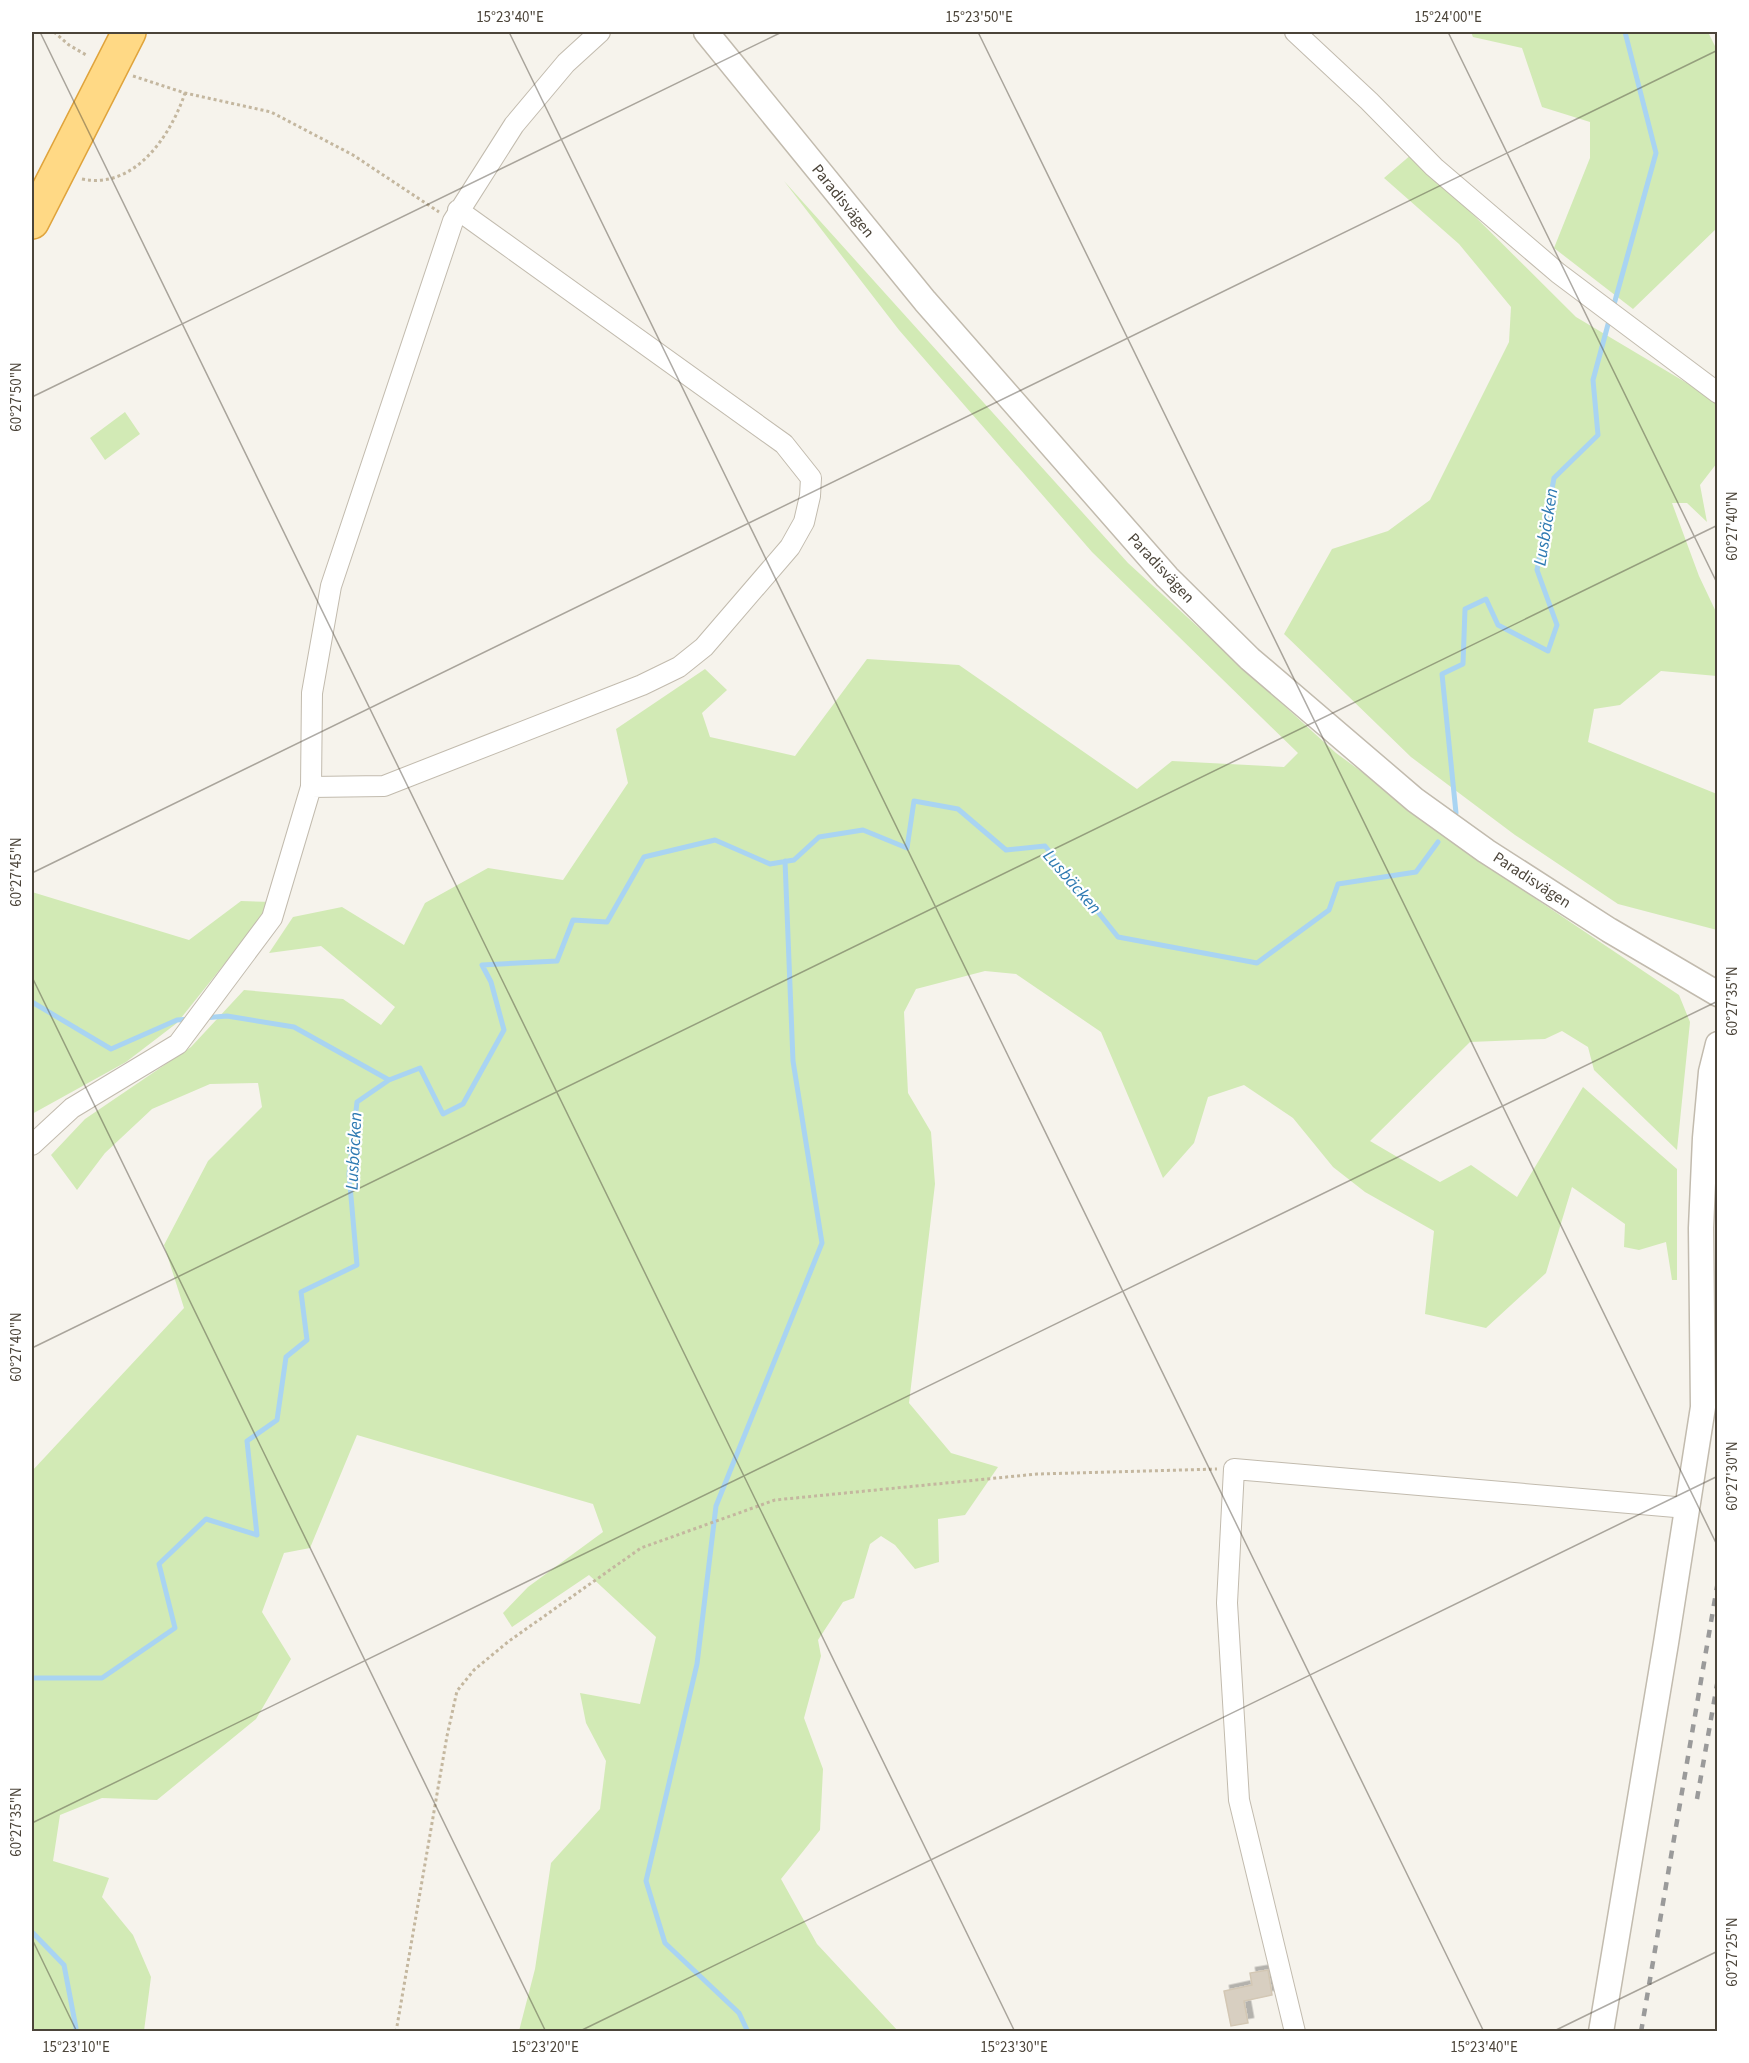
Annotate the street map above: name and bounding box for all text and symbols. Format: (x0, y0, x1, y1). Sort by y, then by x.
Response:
text: 15°23'40"E (476, 7, 544, 28)
text: 15°23'50"E (945, 7, 1013, 28)
text: 15°24'00"E (1414, 7, 1482, 28)
street label: Paradisvägen (806, 160, 880, 242)
text: 60°27'50"N (6, 362, 27, 432)
water label: Lusbäcken (1528, 486, 1564, 568)
text: 60°27'40"N (1722, 491, 1743, 561)
street label: Paradisvägen (1123, 528, 1199, 608)
text: 60°27'45"N (6, 837, 27, 907)
water label: Lusbäcken (1037, 844, 1107, 920)
street label: Paradisvägen (1489, 847, 1575, 913)
text: 60°27'35"N (1722, 966, 1743, 1036)
water label: Lusbäcken (339, 1111, 369, 1191)
text: 60°27'40"N (6, 1312, 27, 1382)
text: 60°27'30"N (1722, 1441, 1743, 1511)
text: 60°27'35"N (6, 1787, 27, 1857)
text: 60°27'25"N (1722, 1917, 1743, 1987)
text: 15°23'10"E (42, 2037, 110, 2058)
text: 15°23'20"E (511, 2037, 579, 2058)
text: 15°23'30"E (980, 2037, 1048, 2058)
text: 15°23'40"E (1450, 2037, 1518, 2058)

